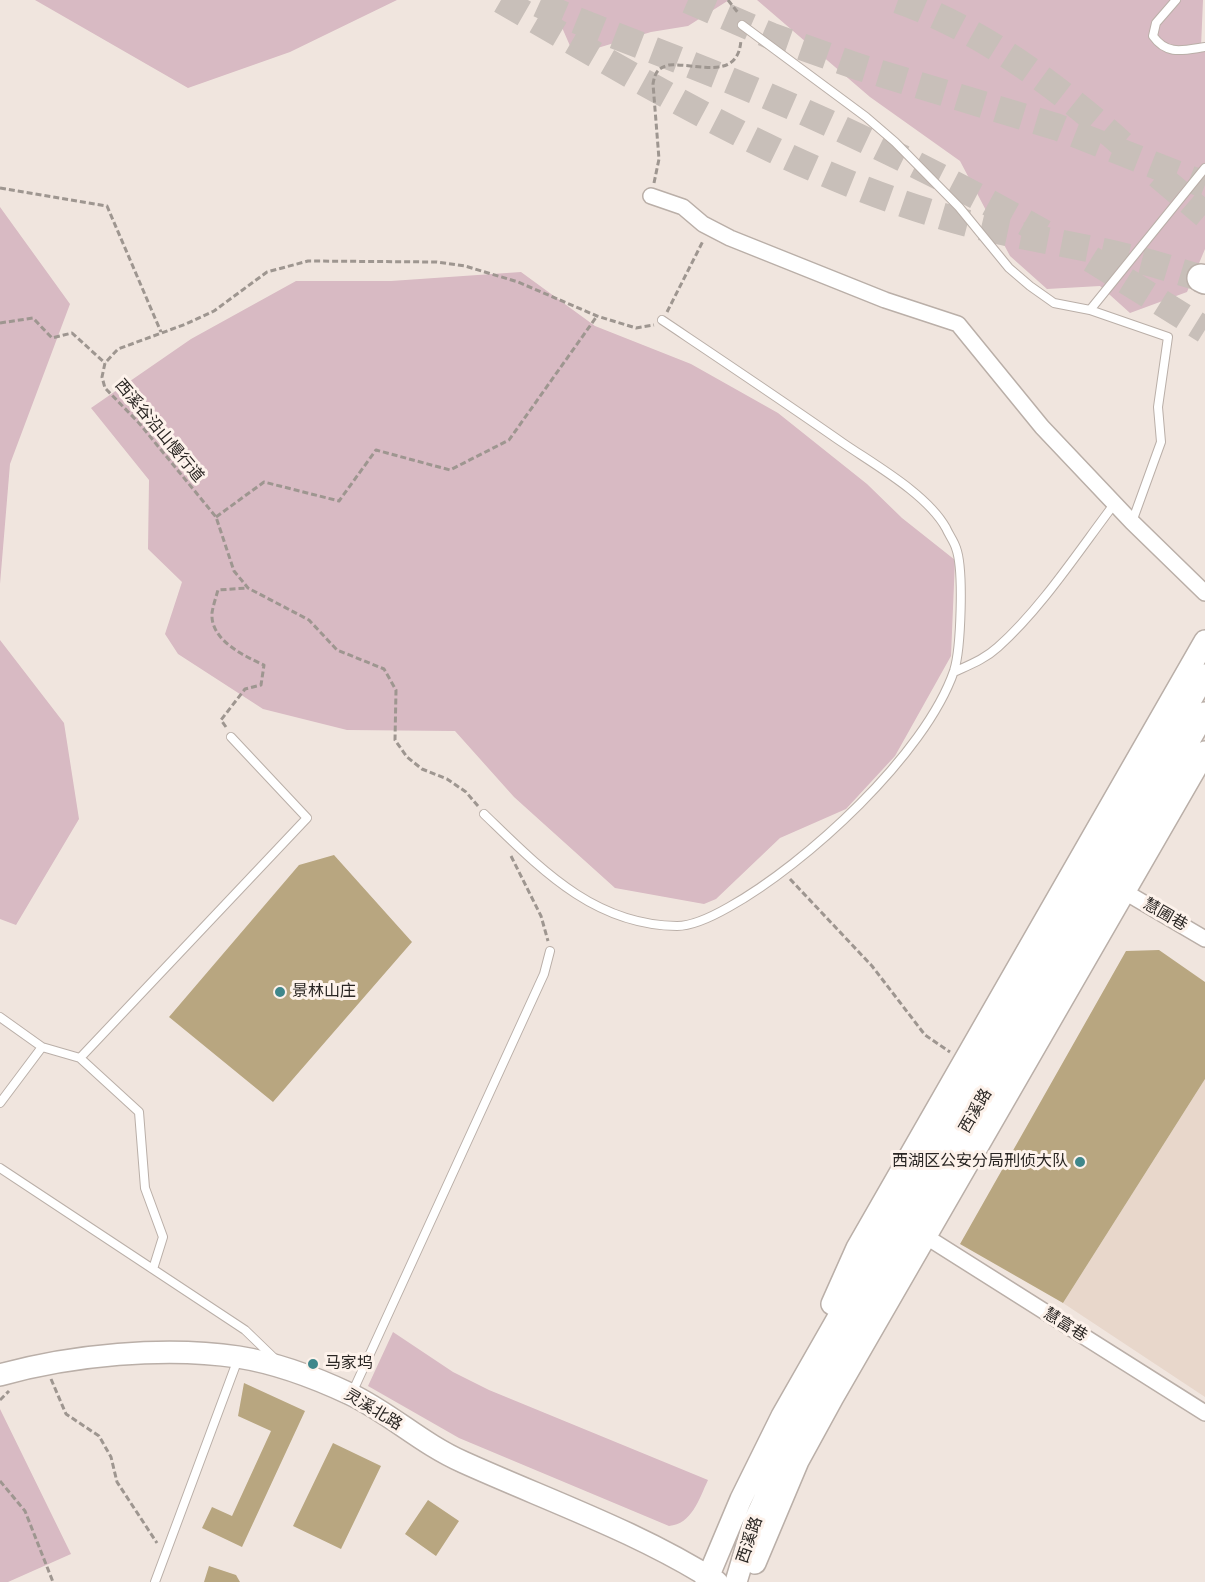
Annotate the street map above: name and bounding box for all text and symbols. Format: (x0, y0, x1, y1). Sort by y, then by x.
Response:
street label: 西溪谷沿山慢行道 (111, 376, 207, 486)
street label: 慧圃巷 (1139, 895, 1191, 935)
place label: 景林山庄 (292, 982, 356, 1002)
marker: 景林山庄 (273, 985, 287, 999)
street label: 西溪路 (956, 1085, 996, 1137)
place label: 西湖区公安分局刑侦大队 (892, 1152, 1068, 1172)
marker: 西湖区公安分局刑侦大队 (1073, 1155, 1087, 1169)
street label: 慧富巷 (1040, 1304, 1090, 1346)
place label: 马家坞 (325, 1354, 373, 1374)
marker: 马家坞 (306, 1357, 320, 1371)
street label: 灵溪北路 (341, 1385, 405, 1435)
street label: 西溪路 (733, 1514, 767, 1566)

